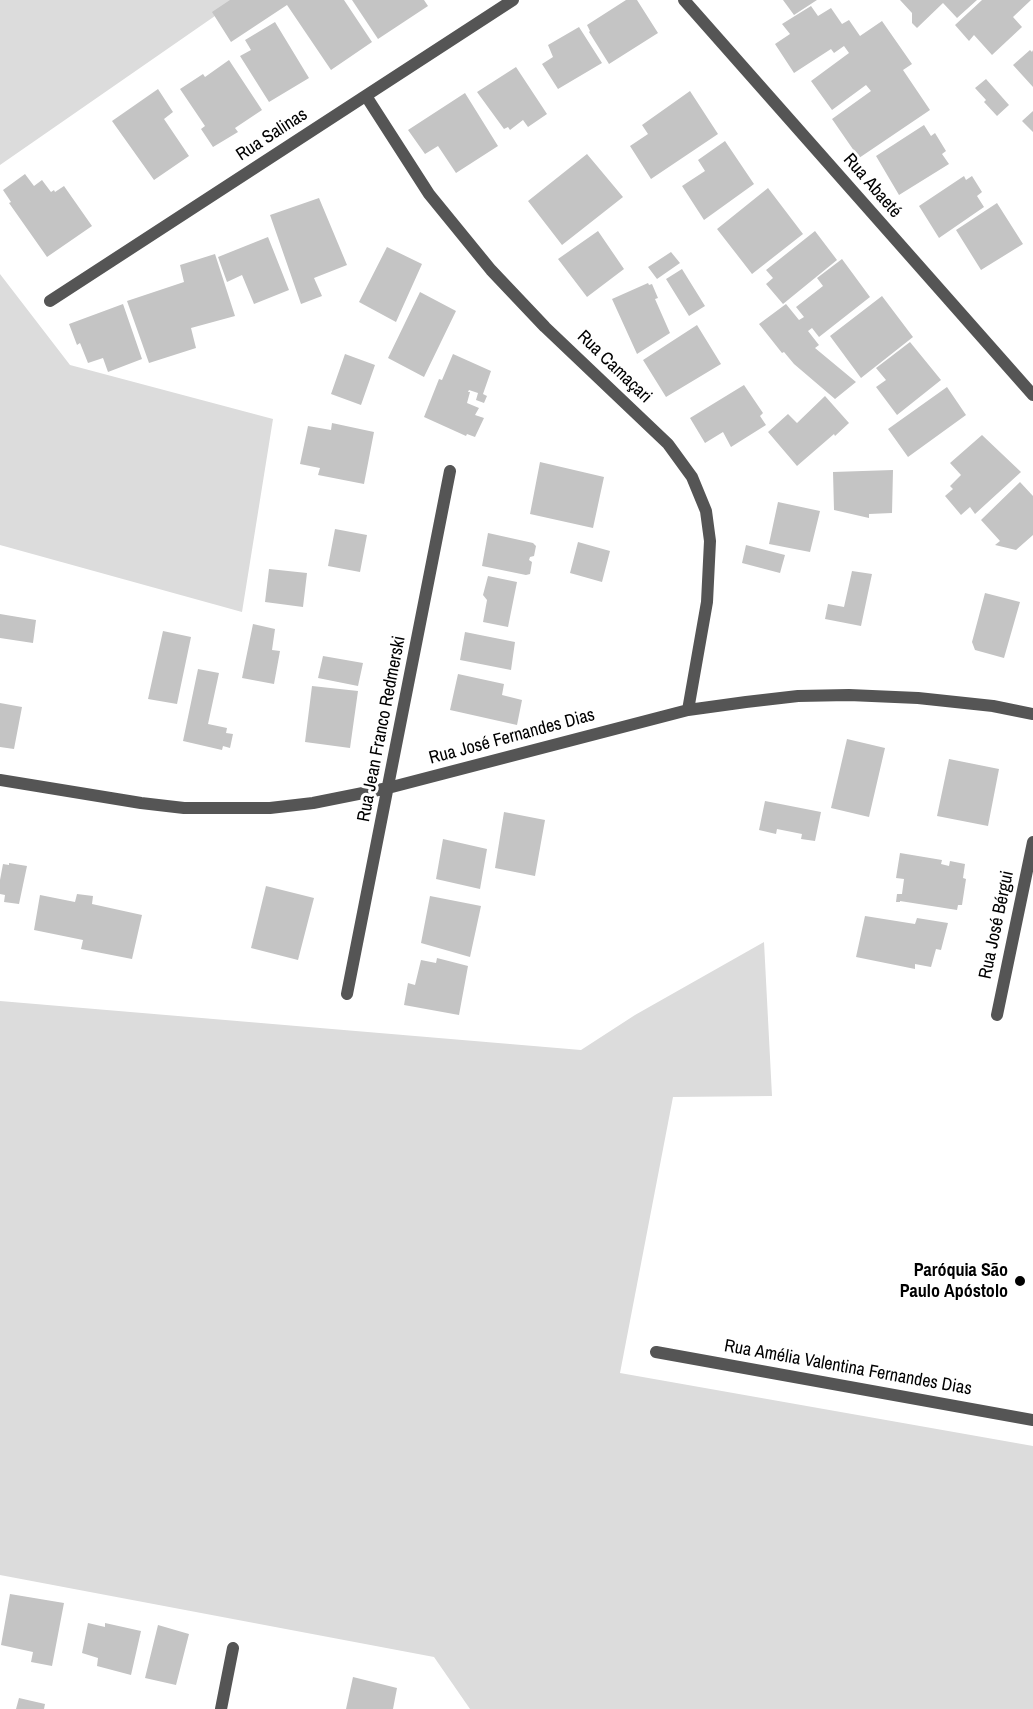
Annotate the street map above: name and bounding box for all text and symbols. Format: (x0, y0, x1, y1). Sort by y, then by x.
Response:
street label: Rua Salinas (232, 104, 312, 166)
street label: Rua Abaeté (838, 149, 906, 223)
street label: Rua Camaçari (572, 326, 656, 408)
street label: Rua Jean Franco Redmerski (353, 634, 411, 824)
street label: Rua José Fernandes Dias (427, 704, 597, 770)
street label: Rua José Bérgui (975, 869, 1019, 981)
place label: Paróquia São Paulo Apóstolo (900, 1260, 1008, 1302)
marker: Paróquia São Paulo Apóstolo (1013, 1274, 1027, 1288)
street label: Rua Amélia Valentina Fernandes Dias (723, 1336, 973, 1400)

